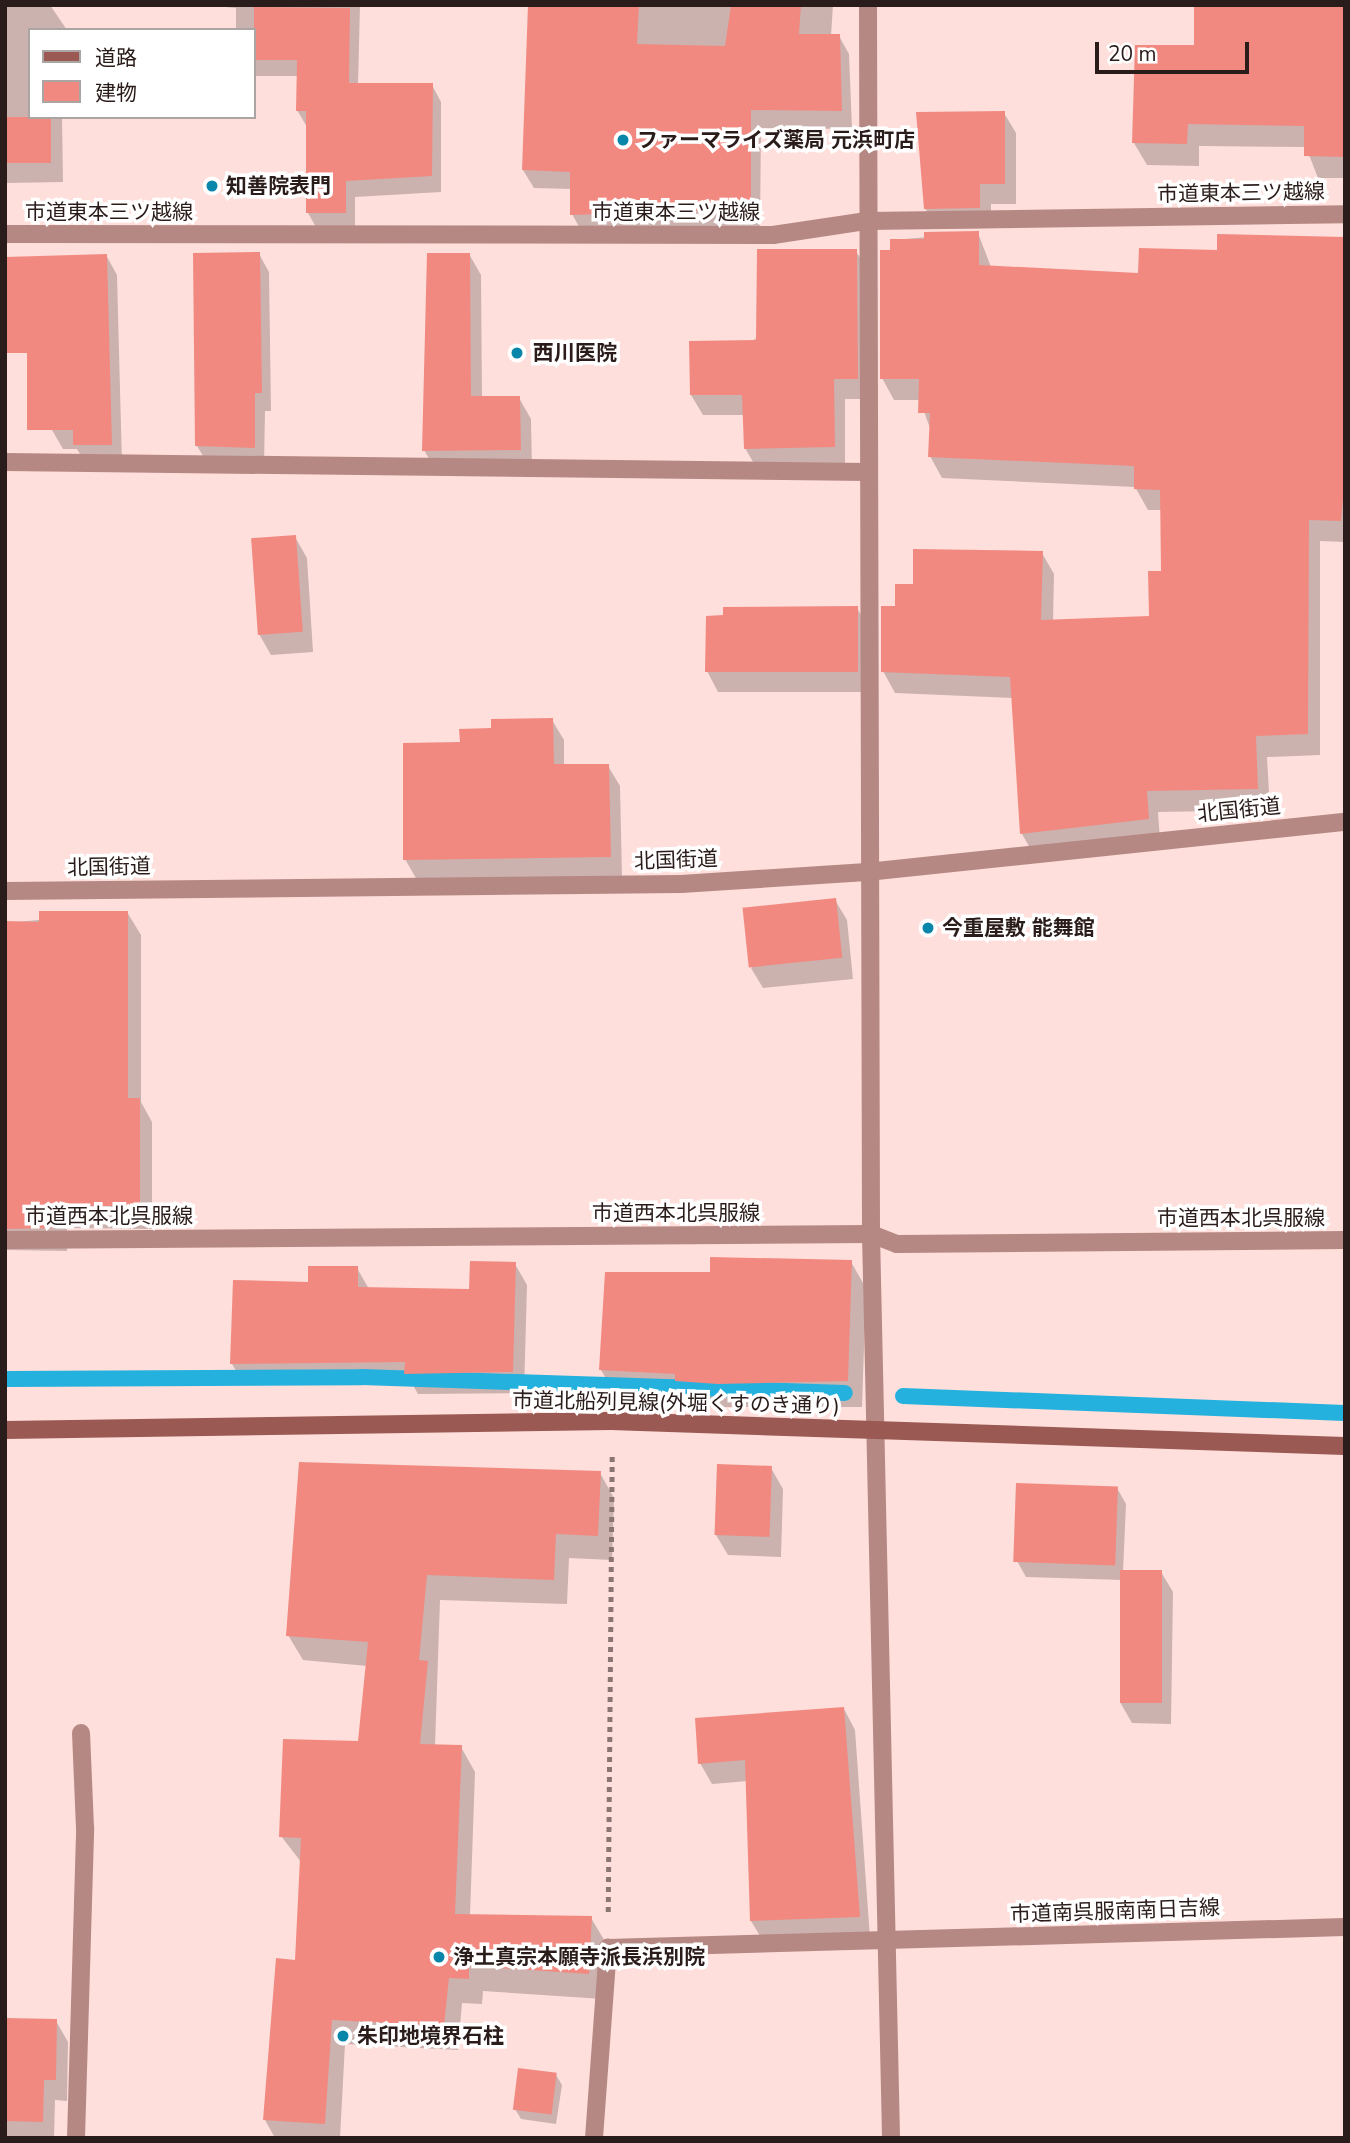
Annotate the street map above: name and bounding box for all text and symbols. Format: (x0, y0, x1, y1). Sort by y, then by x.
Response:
legend (28, 28, 256, 119)
scale bar (1098, 28, 1252, 72)
text: 20 m (1108, 40, 1157, 68)
text: 道路 (95, 44, 137, 72)
text: 建物 (95, 79, 137, 107)
place label: ファーマライズ薬局 元浜町店 (637, 127, 916, 153)
marker: ファーマライズ薬局 元浜町店 (615, 132, 631, 148)
place label: 知善院表門 (226, 173, 331, 199)
marker: 知善院表門 (204, 178, 220, 194)
street label: 市道東本三ツ越線 (1157, 179, 1325, 207)
street label: 市道東本三ツ越線 (25, 199, 193, 225)
street label: 市道東本三ツ越線 (592, 199, 760, 225)
place label: 西川医院 (533, 340, 617, 366)
marker: 西川医院 (507, 343, 527, 363)
street label: 北国街道 (1196, 793, 1282, 827)
street label: 北国街道 (634, 846, 718, 874)
street label: 北国街道 (67, 854, 151, 880)
place label: 今重屋敷 能舞館 (942, 915, 1095, 941)
marker: 今重屋敷 能舞館 (920, 920, 936, 936)
street label: 市道西本北呉服線 (592, 1200, 760, 1226)
street label: 市道西本北呉服線 (25, 1203, 193, 1229)
street label: 市道西本北呉服線 (1157, 1205, 1325, 1231)
street label: 市道北船列見線(外堀くすのき通り) (512, 1388, 840, 1418)
street label: 市道南呉服南南日吉線 (1010, 1895, 1220, 1927)
place label: 浄土真宗本願寺派長浜別院 (453, 1944, 705, 1970)
marker: 浄土真宗本願寺派長浜別院 (431, 1949, 447, 1965)
place label: 朱印地境界石柱 (357, 2023, 504, 2049)
marker: 朱印地境界石柱 (335, 2028, 351, 2044)

